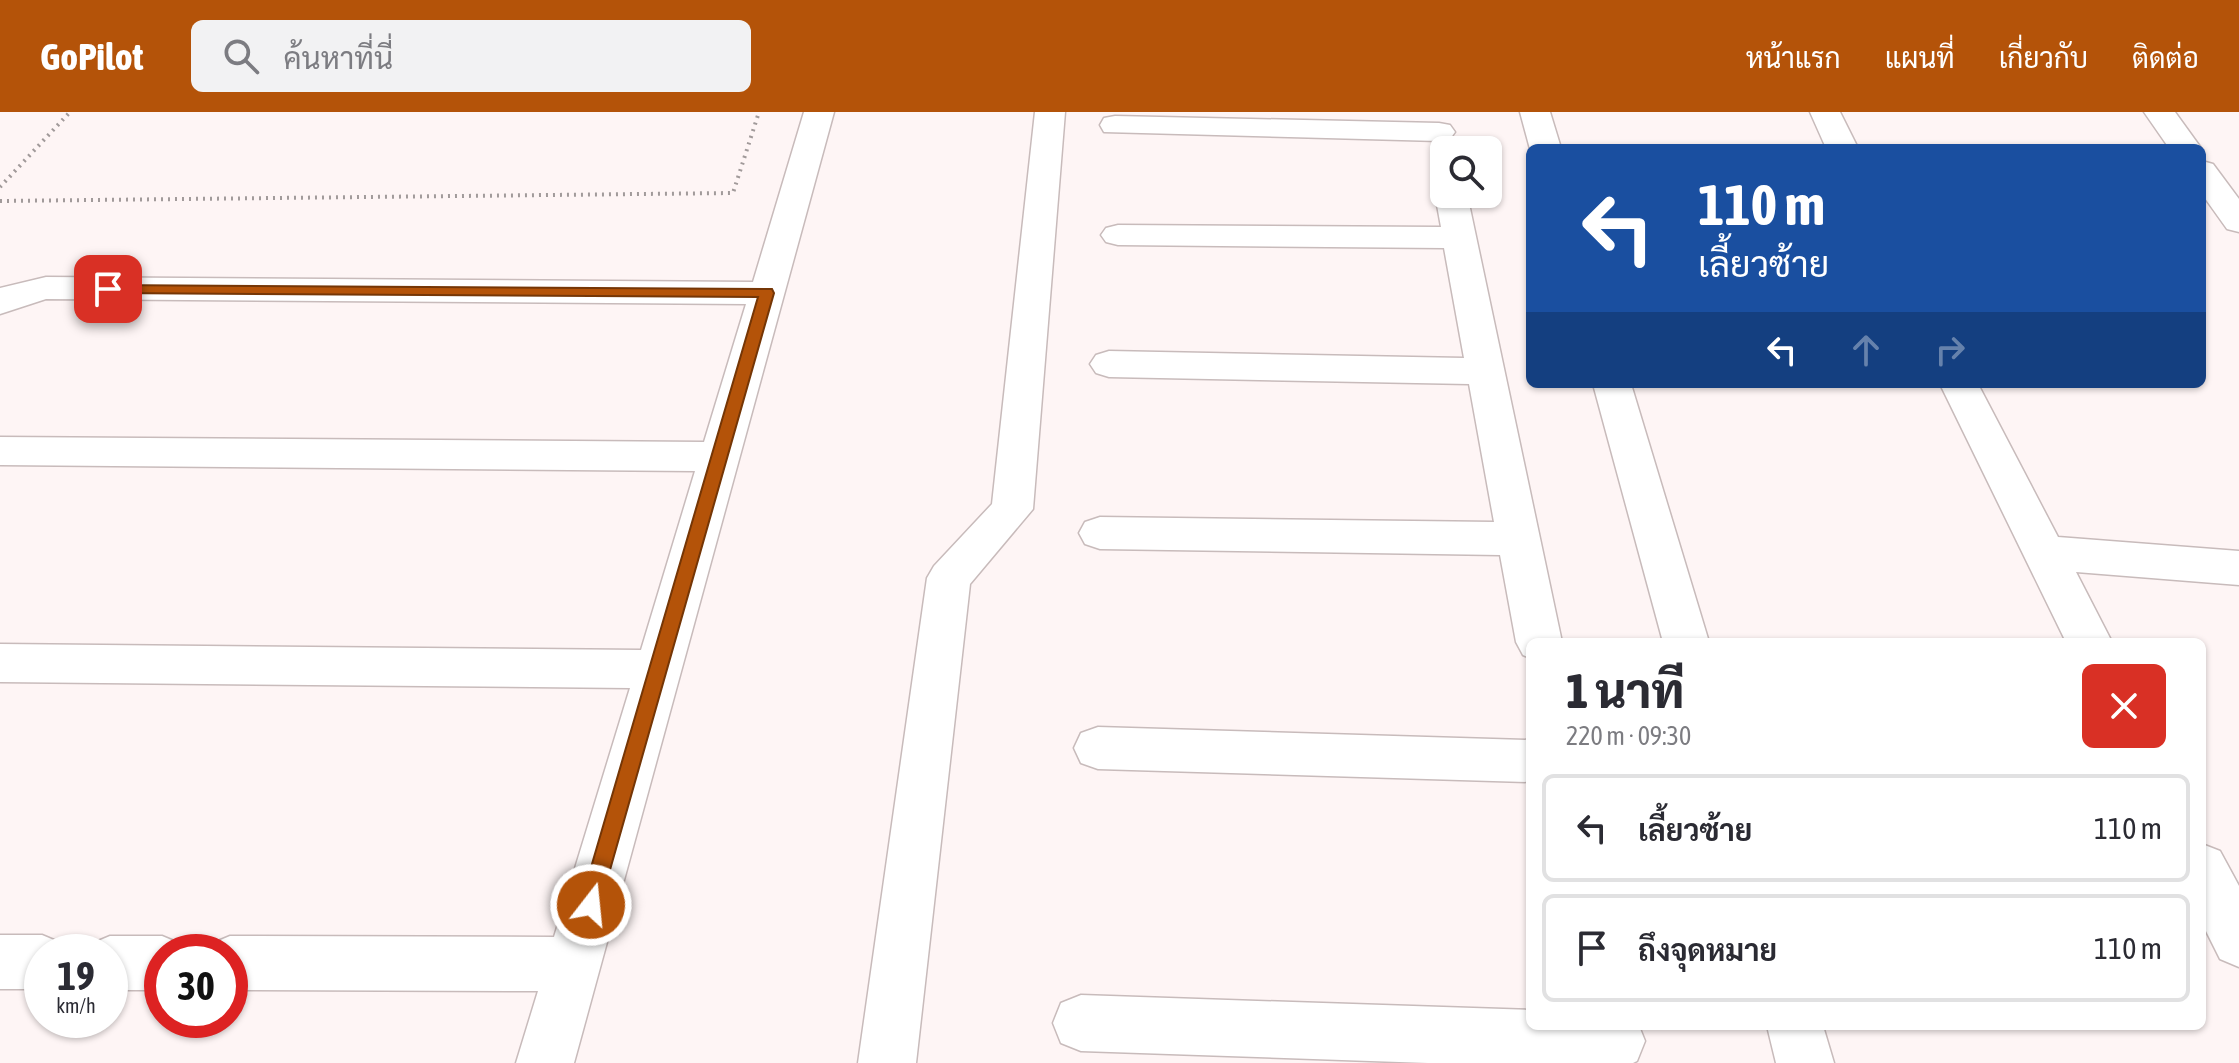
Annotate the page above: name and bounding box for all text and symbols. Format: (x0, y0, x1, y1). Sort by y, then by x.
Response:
search box (191, 20, 751, 92)
icon: search (219, 34, 263, 78)
text: GoPilot (40, 35, 143, 78)
text: ค้นหาที่นี่ (283, 41, 393, 75)
text: หน้าแรก (1746, 42, 1841, 74)
text: แผนที่ (1885, 42, 1955, 74)
text: เกี่ยวกับ (1999, 42, 2088, 74)
text: ติดต่อ (2132, 42, 2199, 74)
map controls (1430, 136, 1502, 208)
button: search (1430, 136, 1502, 208)
text: 110 m (1698, 173, 1825, 237)
icon: left (1566, 176, 1670, 280)
text: เลี้ยวซ้าย (1698, 243, 1829, 285)
pin (74, 255, 142, 323)
icon: arrive (86, 267, 130, 311)
icon: left (1760, 328, 1804, 372)
icon: ahead (1844, 328, 1888, 372)
icon: right (1928, 328, 1972, 372)
text: 1 นาที (1566, 663, 1684, 718)
button: close (2082, 664, 2166, 748)
text: 220 m · 09:30 (1566, 721, 1691, 751)
icon: left (1570, 806, 1614, 850)
text: 110 m (2094, 811, 2162, 845)
text: เลี้ยวซ้าย (1638, 813, 1752, 847)
position arrow (549, 863, 633, 947)
icon: arrive (1570, 926, 1614, 970)
text: 110 m (2094, 931, 2162, 965)
text: ถึงจุดหมาย (1638, 933, 1777, 967)
speed limit sign: 30 (144, 934, 248, 1038)
text: 19 (57, 953, 95, 998)
text: km/h (56, 994, 96, 1017)

